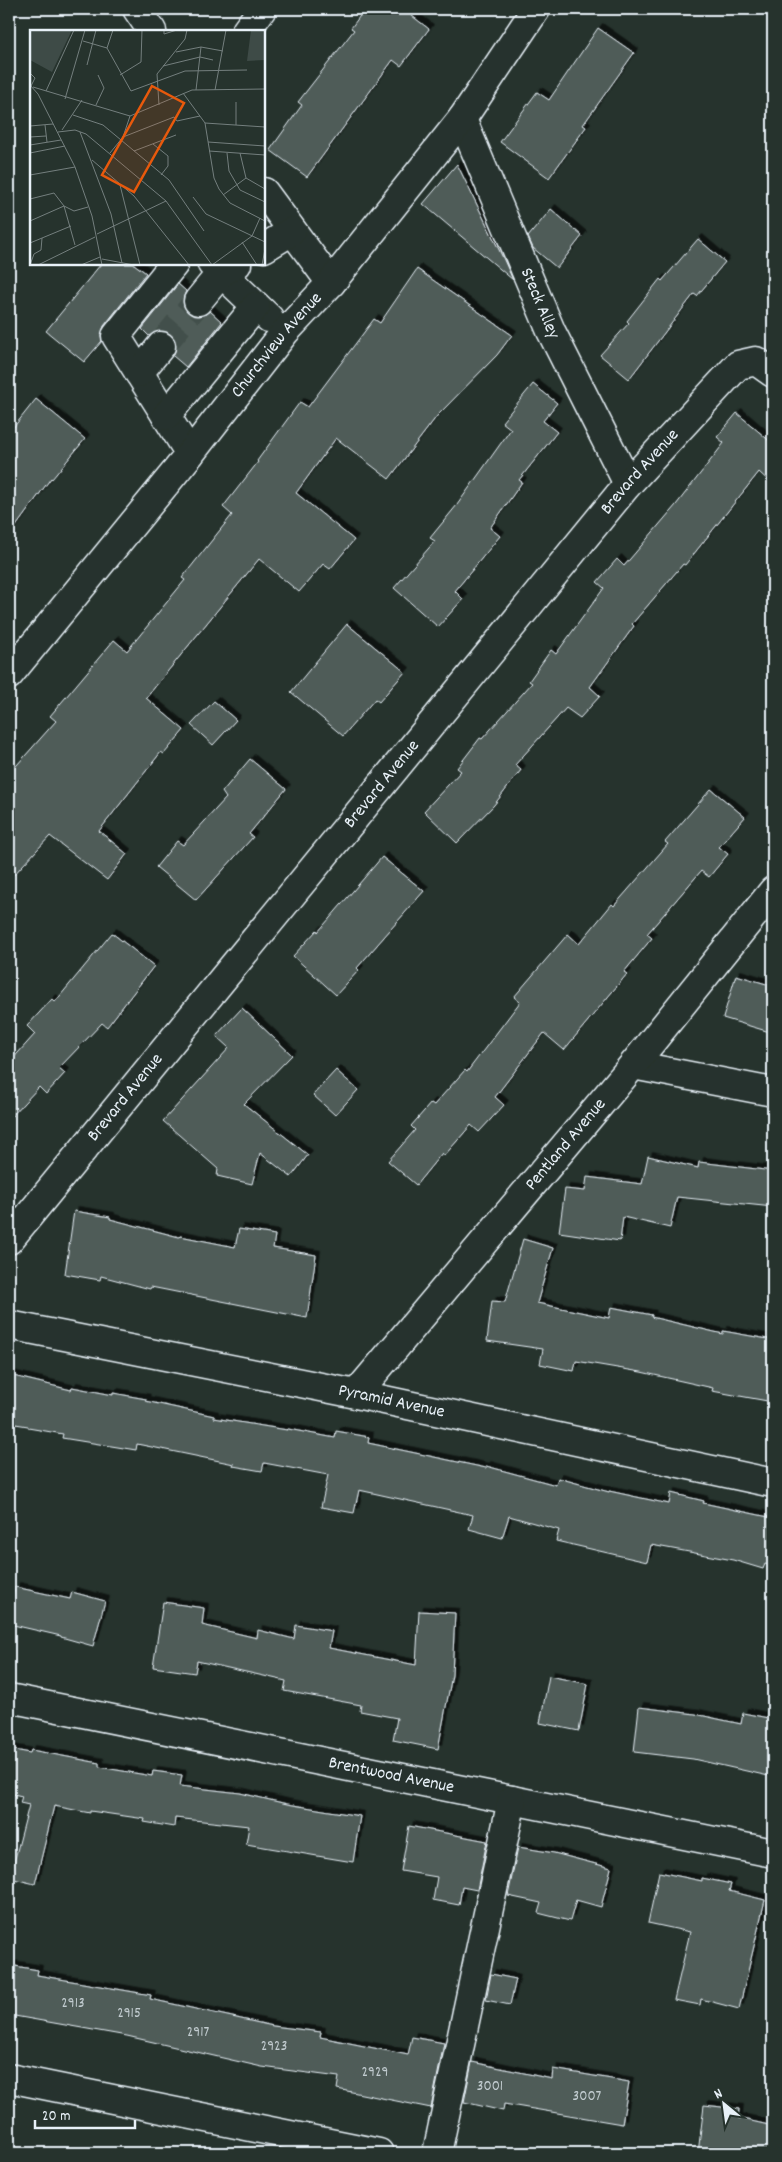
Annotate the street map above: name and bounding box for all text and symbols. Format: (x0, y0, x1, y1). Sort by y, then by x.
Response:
inset map (30, 30, 265, 265)
street label: Steck Alley (513, 264, 566, 344)
street label: Churchview Avenue (226, 287, 328, 403)
street label: Brevard Avenue (595, 424, 685, 520)
street label: Brevard Avenue (338, 735, 426, 834)
street label: Brevard Avenue (82, 1048, 169, 1147)
street label: Pentland Avenue (520, 1093, 612, 1196)
street label: Pyramid Avenue (336, 1378, 447, 1425)
street label: Brentwood Avenue (326, 1751, 456, 1800)
house number: 2913 (61, 1993, 85, 2015)
house number: 2915 (117, 2003, 141, 2025)
house number: 2917 (187, 2022, 209, 2044)
house number: 2923 (261, 2036, 287, 2058)
house number: 2929 (362, 2062, 388, 2084)
house number: 3001 (477, 2076, 503, 2098)
north arrow (700, 2080, 750, 2130)
text: N (711, 2084, 727, 2105)
house number: 3007 (573, 2086, 602, 2108)
scale bar (35, 2097, 135, 2129)
text: 20 m (42, 2106, 70, 2128)

